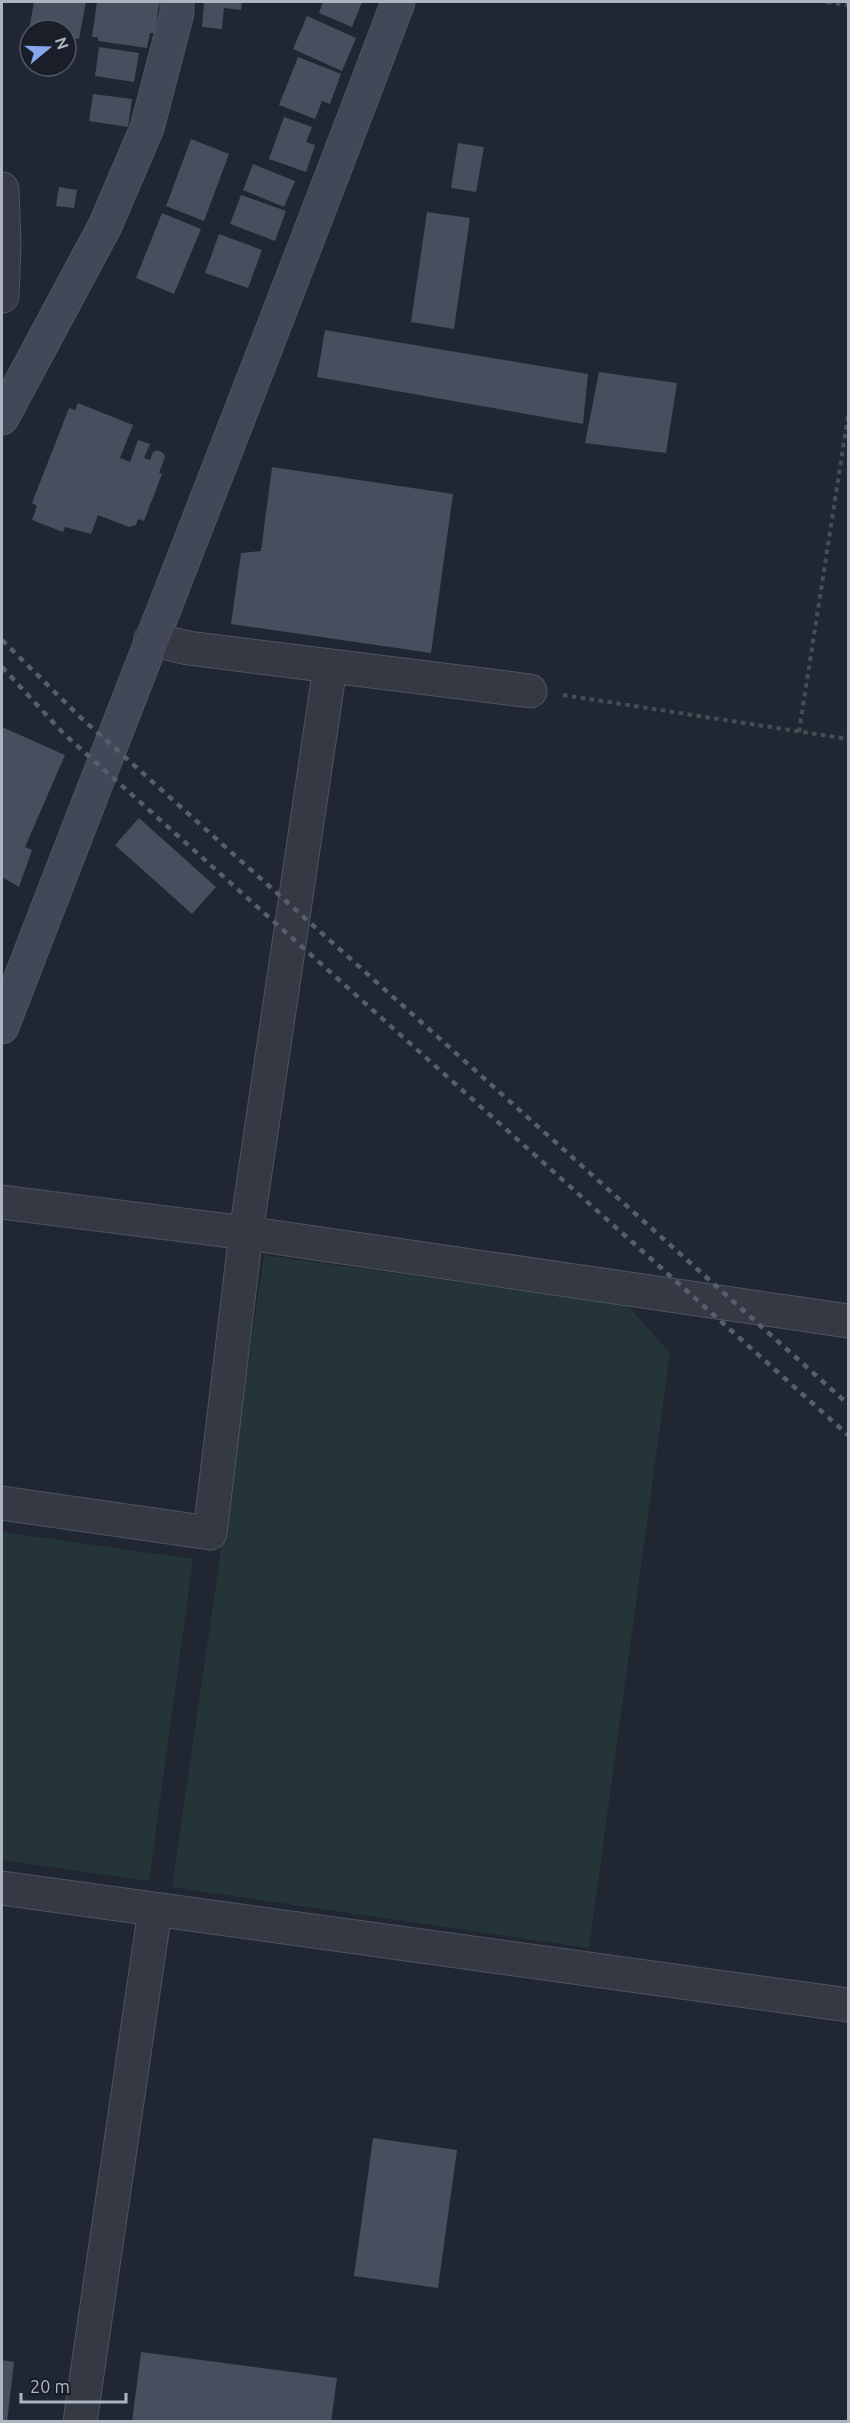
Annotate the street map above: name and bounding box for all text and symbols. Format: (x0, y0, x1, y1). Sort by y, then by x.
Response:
north arrow (18, 18, 78, 78)
text: N (52, 35, 73, 52)
scale bar (21, 2366, 126, 2404)
text: 20 m (30, 2376, 70, 2396)

